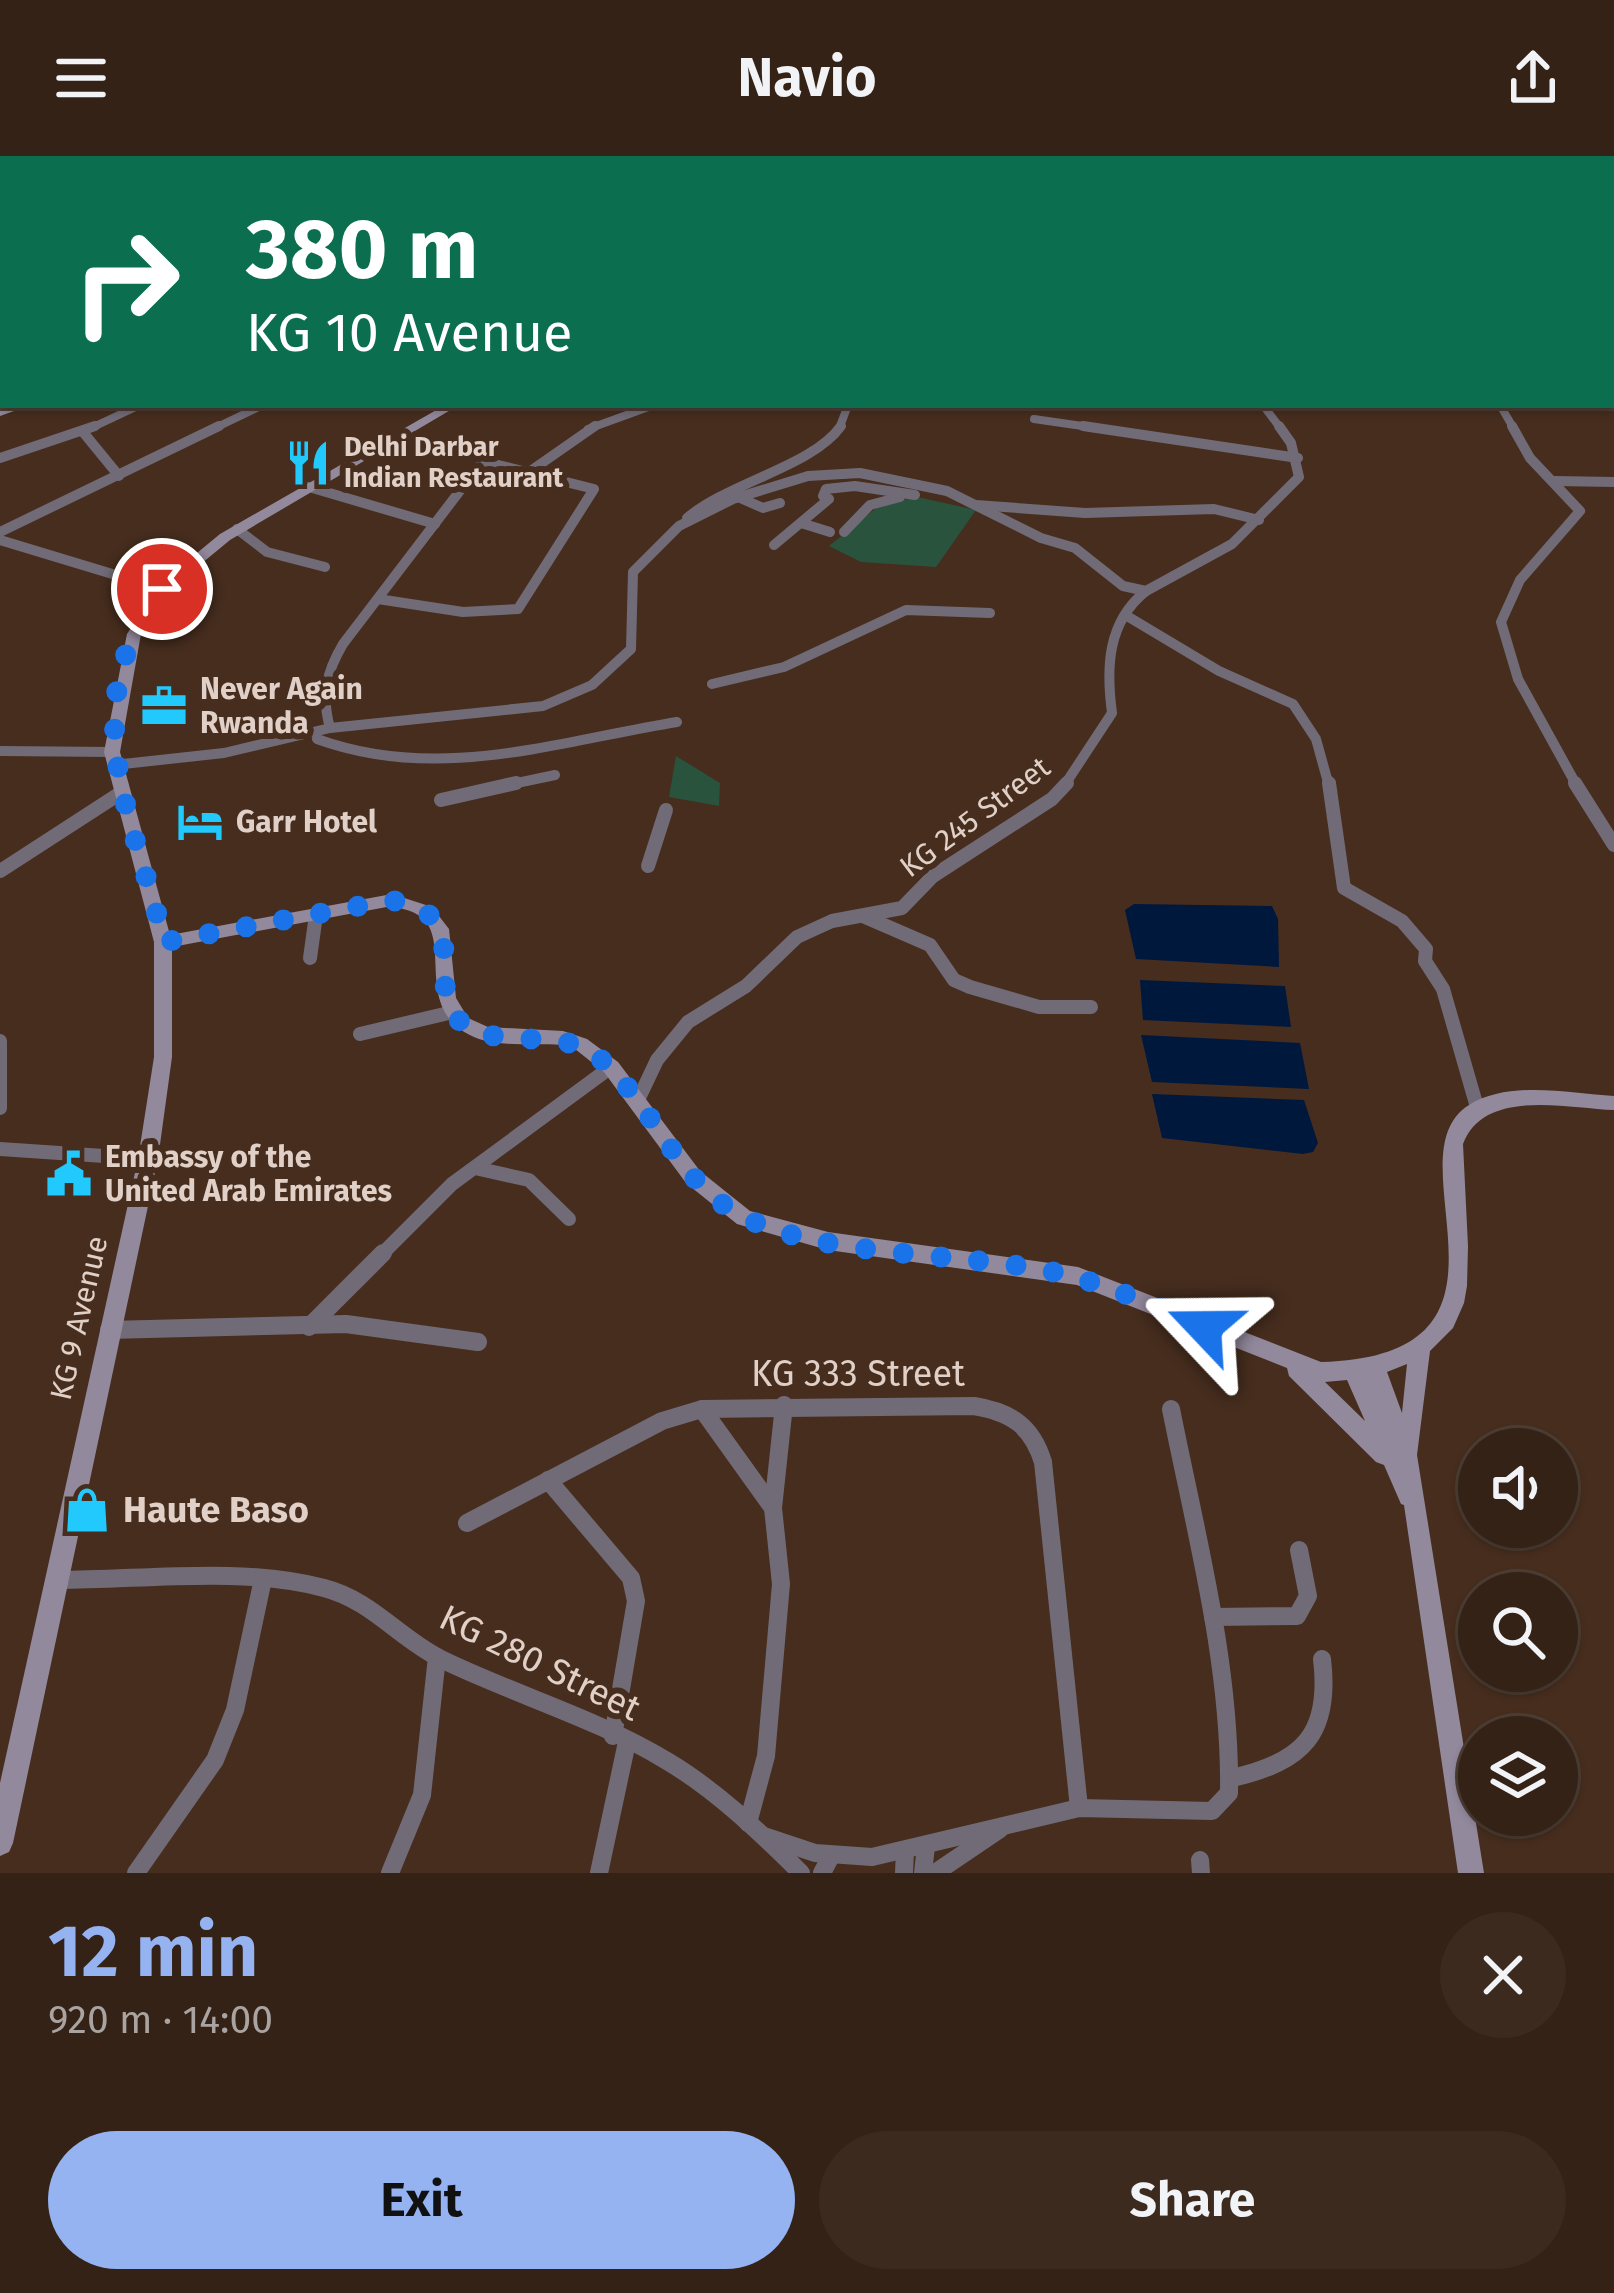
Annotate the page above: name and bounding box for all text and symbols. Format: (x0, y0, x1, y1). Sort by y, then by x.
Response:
icon: menu (48, 45, 114, 111)
icon: share (1500, 45, 1566, 111)
text: Navio (737, 46, 877, 110)
text: 380 m (246, 199, 479, 300)
icon: right (48, 204, 204, 360)
text: KG 10 Avenue (246, 301, 572, 365)
place label: Delhi Darbar Indian Restaurant (344, 431, 564, 494)
restaurant icon: Delhi Darbar Indian Restaurant (283, 438, 333, 488)
pin (111, 538, 213, 640)
icon: arrive (129, 556, 195, 622)
place label: Never Again Rwanda (200, 671, 363, 741)
office icon: Never Again Rwanda (139, 681, 189, 731)
street label: KG 245 Street (893, 749, 1057, 885)
hotel icon: Garr Hotel (175, 797, 225, 847)
place label: Garr Hotel (236, 804, 377, 840)
place label: Embassy of the United Arab Emirates (105, 1139, 392, 1209)
public building icon: Embassy of the United Arab Emirates (44, 1149, 94, 1199)
street label: KG 9 Avenue (43, 1232, 115, 1404)
position arrow (1141, 1264, 1267, 1390)
street label: KG 333 Street (751, 1352, 965, 1396)
map controls (1458, 1428, 1578, 1836)
button: sound (1458, 1428, 1578, 1548)
shop icon: Haute Baso (62, 1485, 112, 1535)
place label: Haute Baso (123, 1488, 309, 1532)
button: search (1458, 1572, 1578, 1692)
street label: KG 280 Street (432, 1595, 648, 1731)
button: layers (1458, 1716, 1578, 1836)
text: 12 min (48, 1909, 258, 1995)
button: close (1440, 1912, 1566, 2038)
text: 920 m · 14:00 (48, 1997, 273, 2043)
button: Exit (48, 2131, 795, 2269)
button: Share (819, 2131, 1566, 2269)

